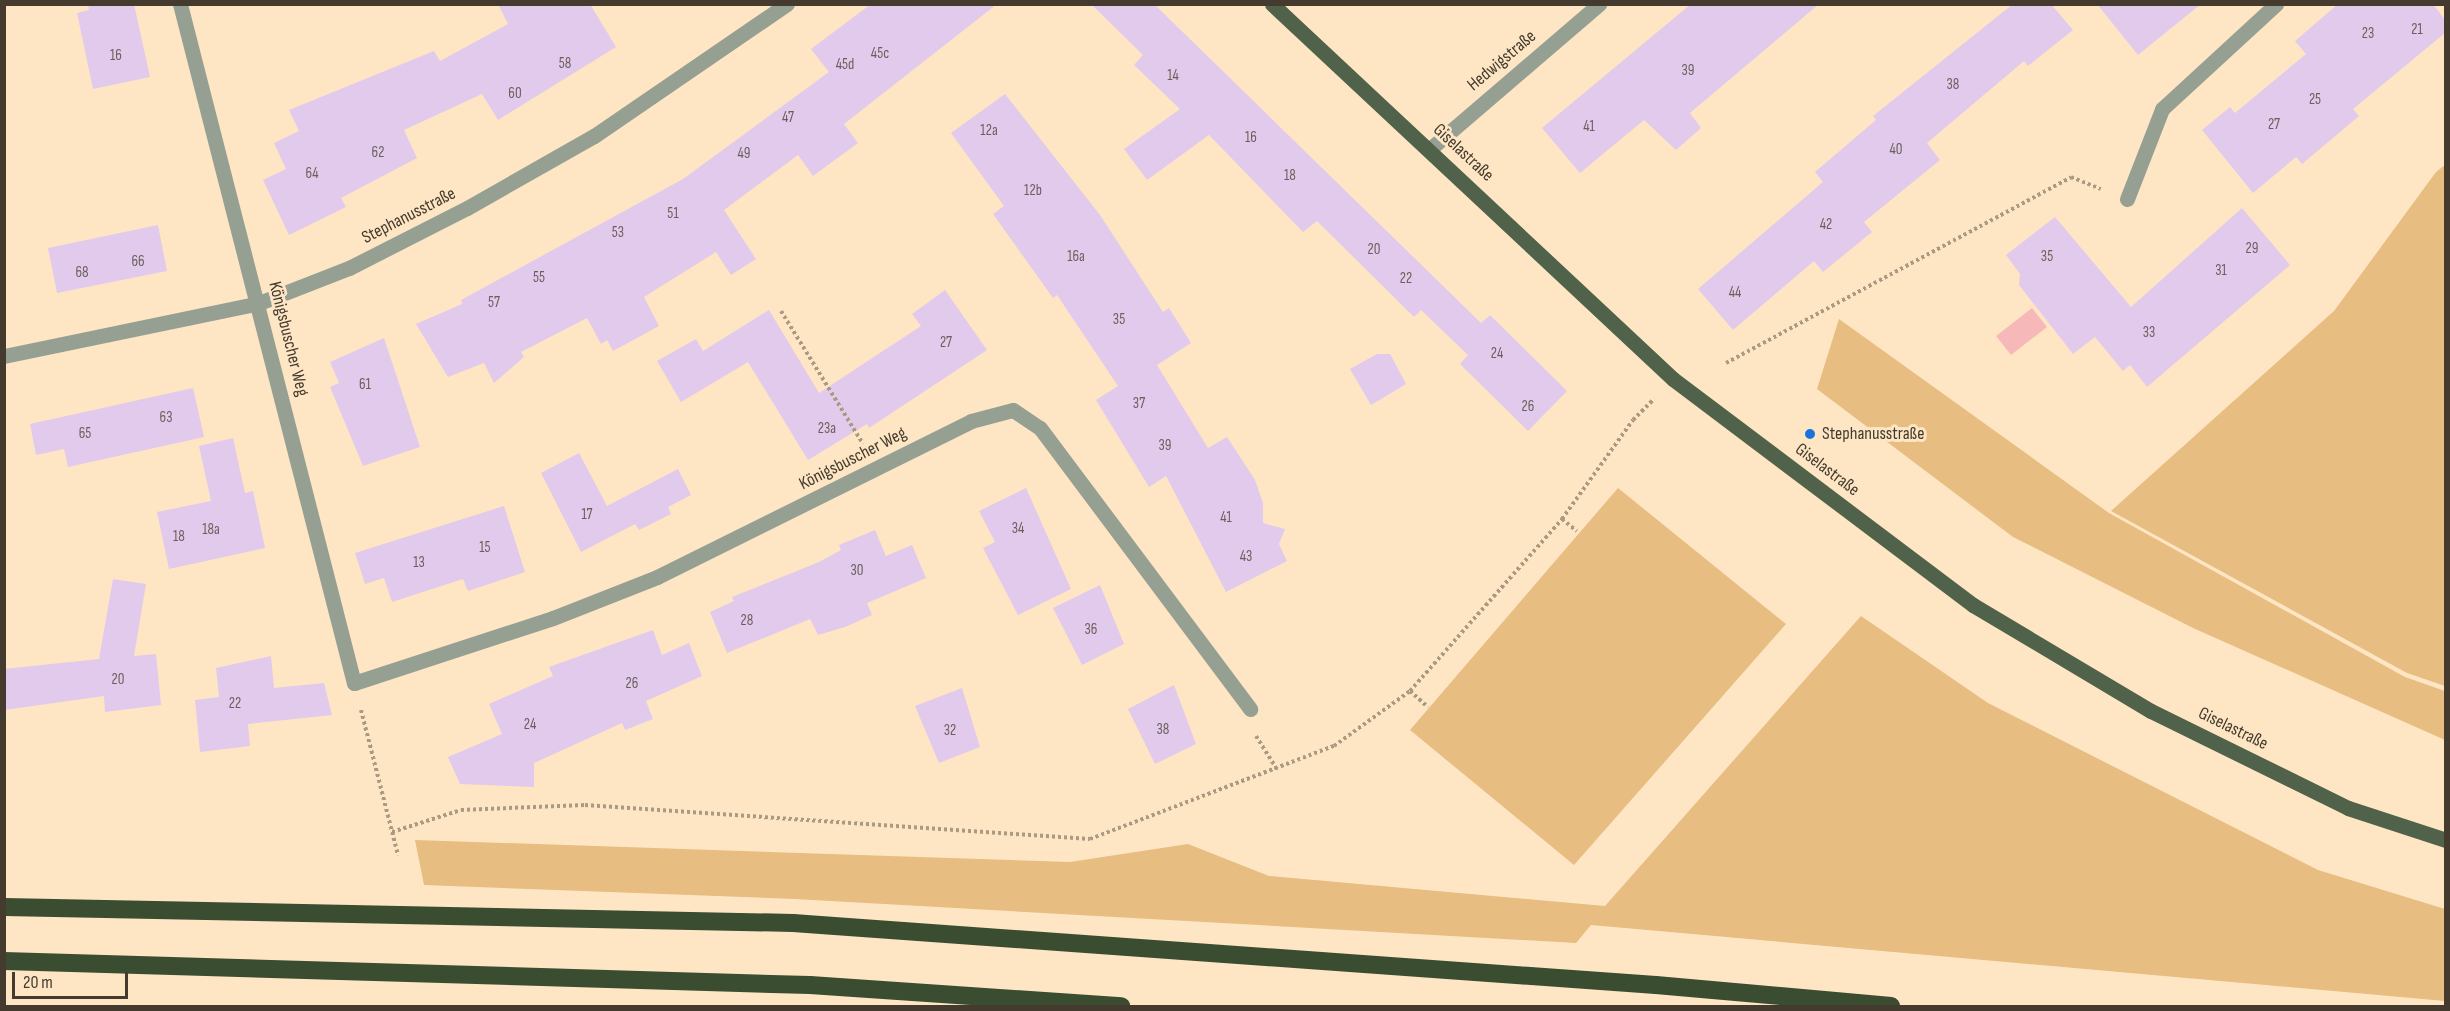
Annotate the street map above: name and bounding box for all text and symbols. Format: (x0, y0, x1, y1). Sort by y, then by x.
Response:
house number: 21 (2411, 21, 2423, 39)
house number: 23 (2362, 25, 2374, 43)
street label: Hedwigstraße (1463, 26, 1541, 96)
house number: 45c (871, 45, 889, 63)
house number: 16 (110, 47, 122, 65)
house number: 58 (559, 55, 571, 73)
house number: 45d (836, 56, 854, 74)
house number: 39 (1682, 62, 1694, 80)
house number: 14 (1167, 67, 1179, 85)
house number: 38 (1947, 76, 1959, 94)
house number: 60 (508, 85, 522, 103)
house number: 25 (2309, 91, 2321, 109)
house number: 47 (782, 109, 794, 127)
house number: 27 (2268, 116, 2280, 134)
house number: 41 (1583, 118, 1595, 136)
street label: Giselastraße (1428, 120, 1498, 186)
house number: 12a (980, 122, 998, 140)
house number: 16 (1245, 129, 1257, 147)
house number: 40 (1890, 141, 1902, 159)
house number: 62 (372, 144, 384, 162)
house number: 49 (738, 145, 750, 163)
house number: 64 (305, 165, 319, 183)
house number: 18 (1284, 167, 1296, 185)
house number: 12b (1024, 182, 1042, 200)
street label: Stephanusstraße (358, 183, 460, 249)
house number: 51 (667, 205, 679, 223)
house number: 42 (1820, 216, 1832, 234)
house number: 53 (612, 224, 624, 242)
house number: 29 (2246, 240, 2258, 258)
house number: 20 (1368, 241, 1380, 259)
house number: 16a (1067, 248, 1085, 266)
house number: 35 (2041, 248, 2053, 266)
house number: 66 (131, 253, 145, 271)
house number: 31 (2215, 262, 2227, 280)
house number: 68 (75, 264, 89, 282)
house number: 55 (533, 269, 545, 287)
house number: 22 (1400, 270, 1412, 288)
street label: Königsbuscher Weg (263, 279, 313, 399)
house number: 44 (1729, 284, 1741, 302)
house number: 57 (488, 294, 500, 312)
house number: 35 (1113, 311, 1125, 329)
house number: 33 (2143, 324, 2155, 342)
house number: 27 (940, 334, 952, 352)
house number: 24 (1491, 345, 1503, 363)
house number: 61 (359, 376, 371, 394)
house number: 37 (1133, 395, 1145, 413)
house number: 26 (1522, 398, 1534, 416)
house number: 63 (160, 409, 172, 427)
house number: 23a (818, 420, 836, 438)
street label: Königsbuscher Weg (796, 423, 910, 495)
place label: Stephanusstraße (1822, 423, 1924, 445)
house number: 65 (79, 425, 91, 443)
marker: Stephanusstraße (1803, 427, 1817, 441)
house number: 39 (1159, 437, 1171, 455)
street label: Giselastraße (1791, 439, 1863, 501)
house number: 17 (581, 506, 593, 524)
house number: 41 (1220, 509, 1232, 527)
house number: 34 (1012, 520, 1024, 538)
house number: 18a (202, 521, 220, 539)
house number: 18 (173, 528, 185, 546)
house number: 15 (479, 539, 491, 557)
house number: 43 (1240, 548, 1252, 566)
house number: 13 (413, 554, 425, 572)
house number: 30 (851, 562, 863, 580)
house number: 28 (741, 612, 753, 630)
house number: 36 (1085, 621, 1097, 639)
house number: 20 (112, 671, 124, 689)
house number: 26 (626, 675, 638, 693)
house number: 22 (229, 695, 241, 713)
street label: Giselastraße (2195, 703, 2271, 755)
house number: 24 (524, 716, 536, 734)
house number: 38 (1157, 721, 1169, 739)
house number: 32 (944, 722, 956, 740)
scale bar (15, 960, 130, 998)
text: 20 m (23, 972, 53, 993)

